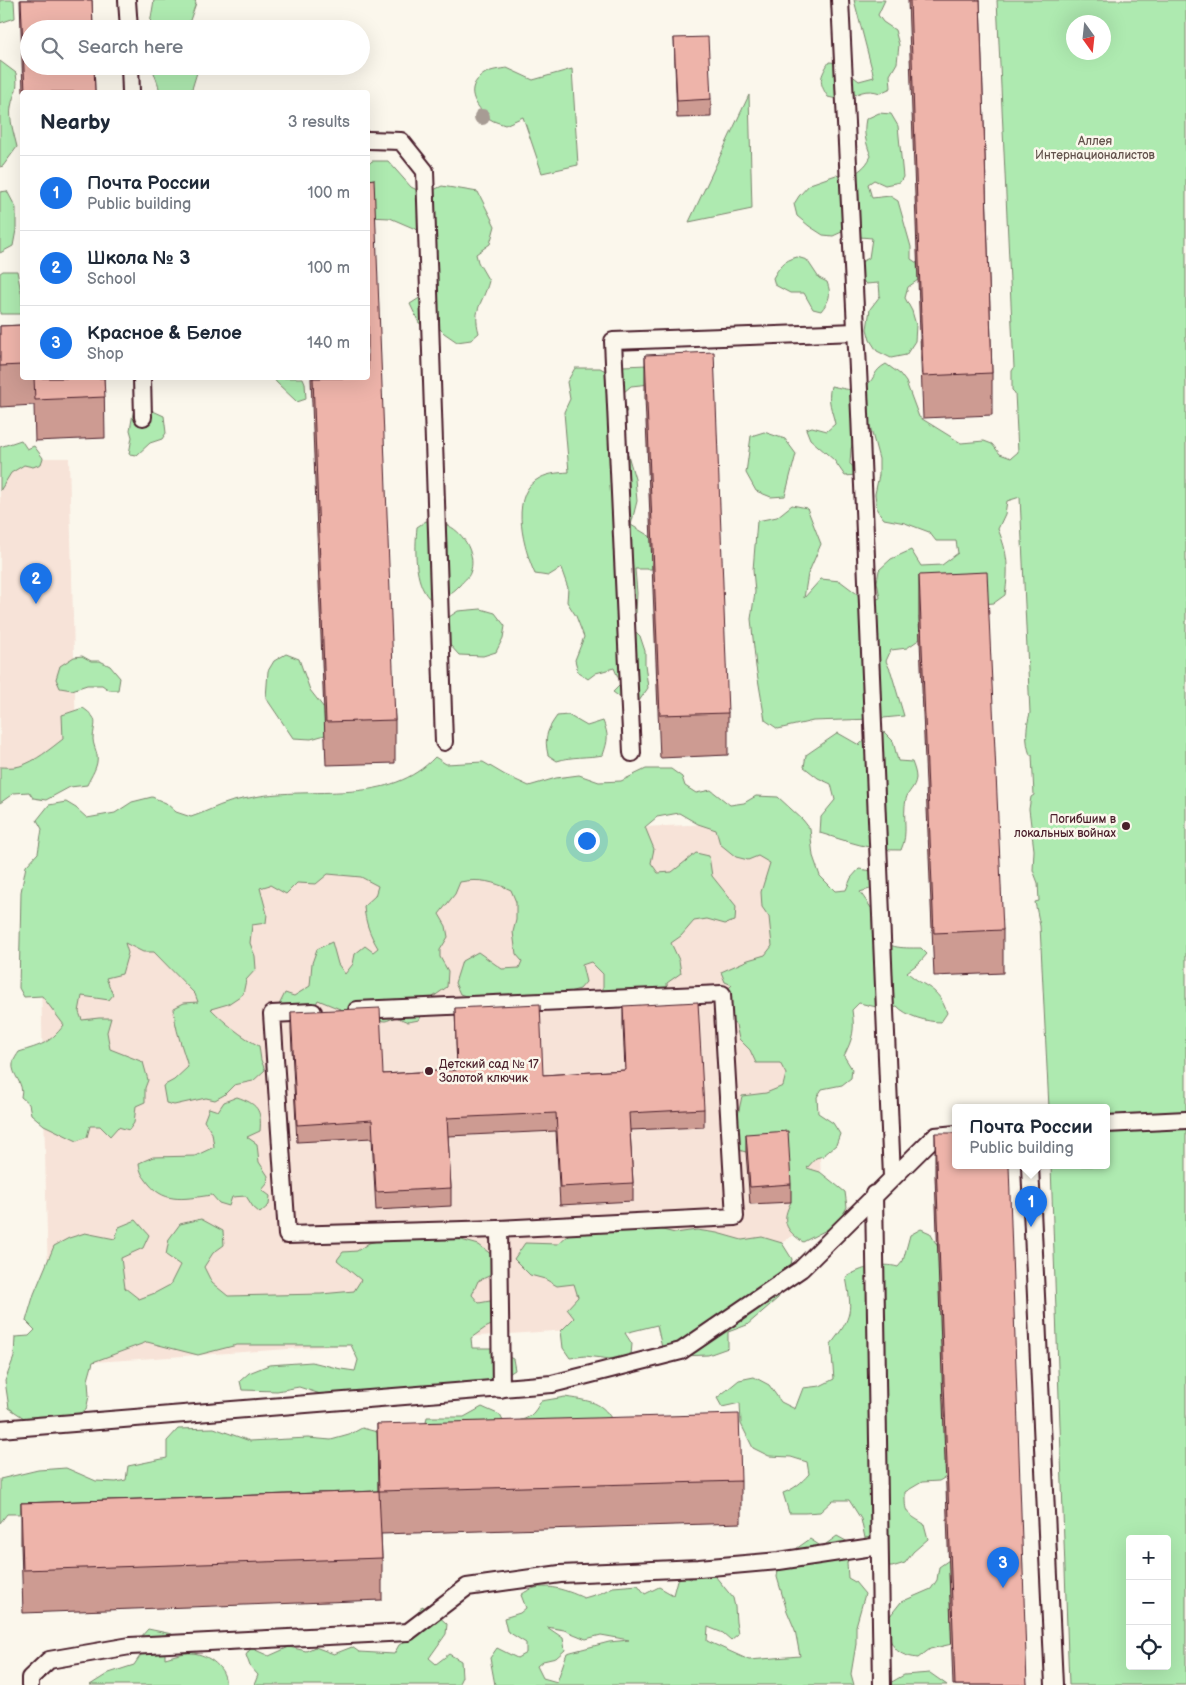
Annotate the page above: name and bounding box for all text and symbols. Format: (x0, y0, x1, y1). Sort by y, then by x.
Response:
north arrow (1066, 15, 1111, 60)
search box (20, 20, 370, 75)
icon: search (38, 34, 66, 62)
text: Search here (78, 36, 183, 59)
text: Nearby (40, 110, 110, 135)
text: 3 results (288, 113, 350, 132)
park label: Аллея Интернационалистов (1035, 134, 1156, 163)
text: Почта России (87, 172, 210, 195)
text: 1 (53, 184, 59, 203)
text: 100 m (307, 184, 350, 203)
text: Public building (87, 195, 191, 214)
text: Школа № 3 (87, 247, 190, 270)
text: 2 (51, 259, 61, 278)
text: 100 m (307, 259, 350, 278)
text: School (87, 270, 136, 289)
text: Красное & Белое (87, 322, 242, 345)
text: 3 (51, 334, 61, 353)
text: 140 m (307, 334, 350, 353)
text: Shop (87, 345, 124, 364)
pin: 2 (20, 563, 52, 604)
place label: Погибшим в локальных войнах (1014, 812, 1117, 841)
marker: Погибшим в локальных войнах (1120, 820, 1132, 832)
your location (574, 828, 600, 854)
place label: Детский сад № 17 Золотой ключик (439, 1057, 539, 1086)
marker: Детский сад № 17 Золотой ключик (423, 1065, 435, 1077)
popup (952, 1104, 1110, 1169)
text: Почта России (969, 1116, 1093, 1139)
text: Public building (969, 1139, 1074, 1158)
pin: 1 (1015, 1186, 1047, 1227)
map controls (1126, 1535, 1171, 1670)
button: + (1126, 1535, 1171, 1580)
pin: 3 (987, 1547, 1019, 1588)
button: − (1126, 1580, 1171, 1625)
button: locate (1126, 1625, 1171, 1670)

